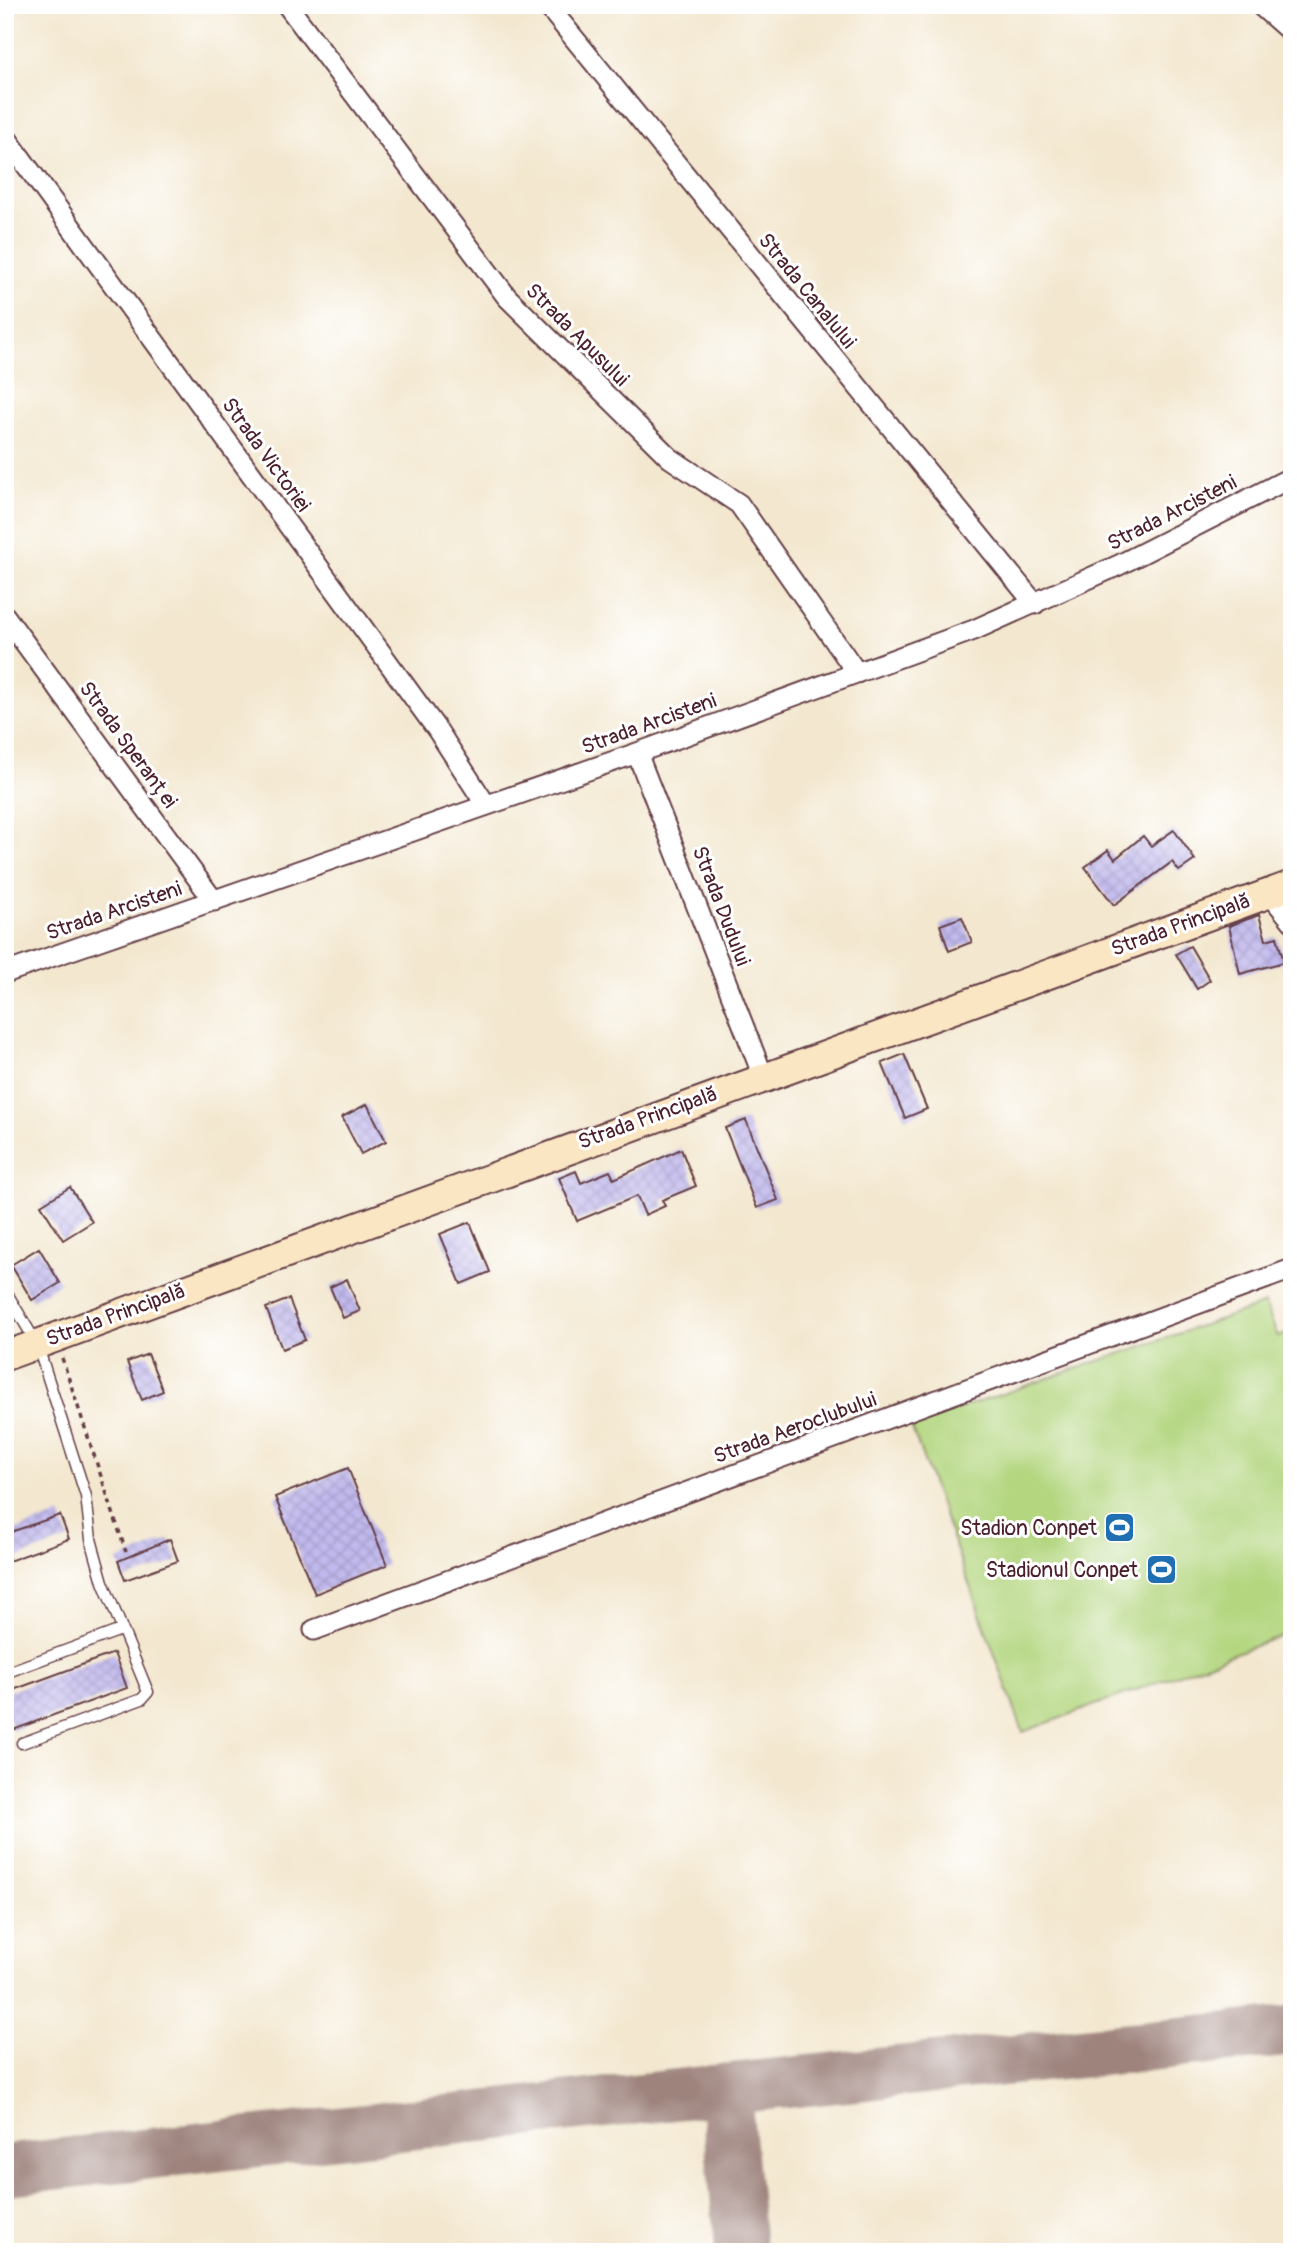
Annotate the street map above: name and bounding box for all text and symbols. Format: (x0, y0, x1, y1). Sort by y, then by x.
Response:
street label: Strada Canalului (752, 228, 862, 355)
street label: Strada Apusului (520, 278, 635, 393)
street label: Strada Victoriei (216, 393, 317, 518)
street label: Strada Arcisteni (1103, 469, 1241, 557)
street label: Strada Speranței (73, 676, 183, 814)
street label: Strada Arcisteni (578, 687, 720, 761)
street label: Strada Dudului (686, 842, 756, 970)
street label: Strada Arcisteni (43, 875, 186, 947)
street label: Strada Principală (1108, 887, 1254, 963)
street label: Strada Principală (575, 1080, 721, 1156)
street label: Strada Principală (43, 1277, 189, 1353)
street label: Strada Aeroclubului (710, 1386, 880, 1470)
sports icon: Stadion Conpet (1103, 1511, 1137, 1545)
place label: Stadion Conpet (960, 1515, 1098, 1542)
sports icon: Stadionul Conpet (1144, 1553, 1178, 1587)
place label: Stadionul Conpet (986, 1557, 1139, 1584)

